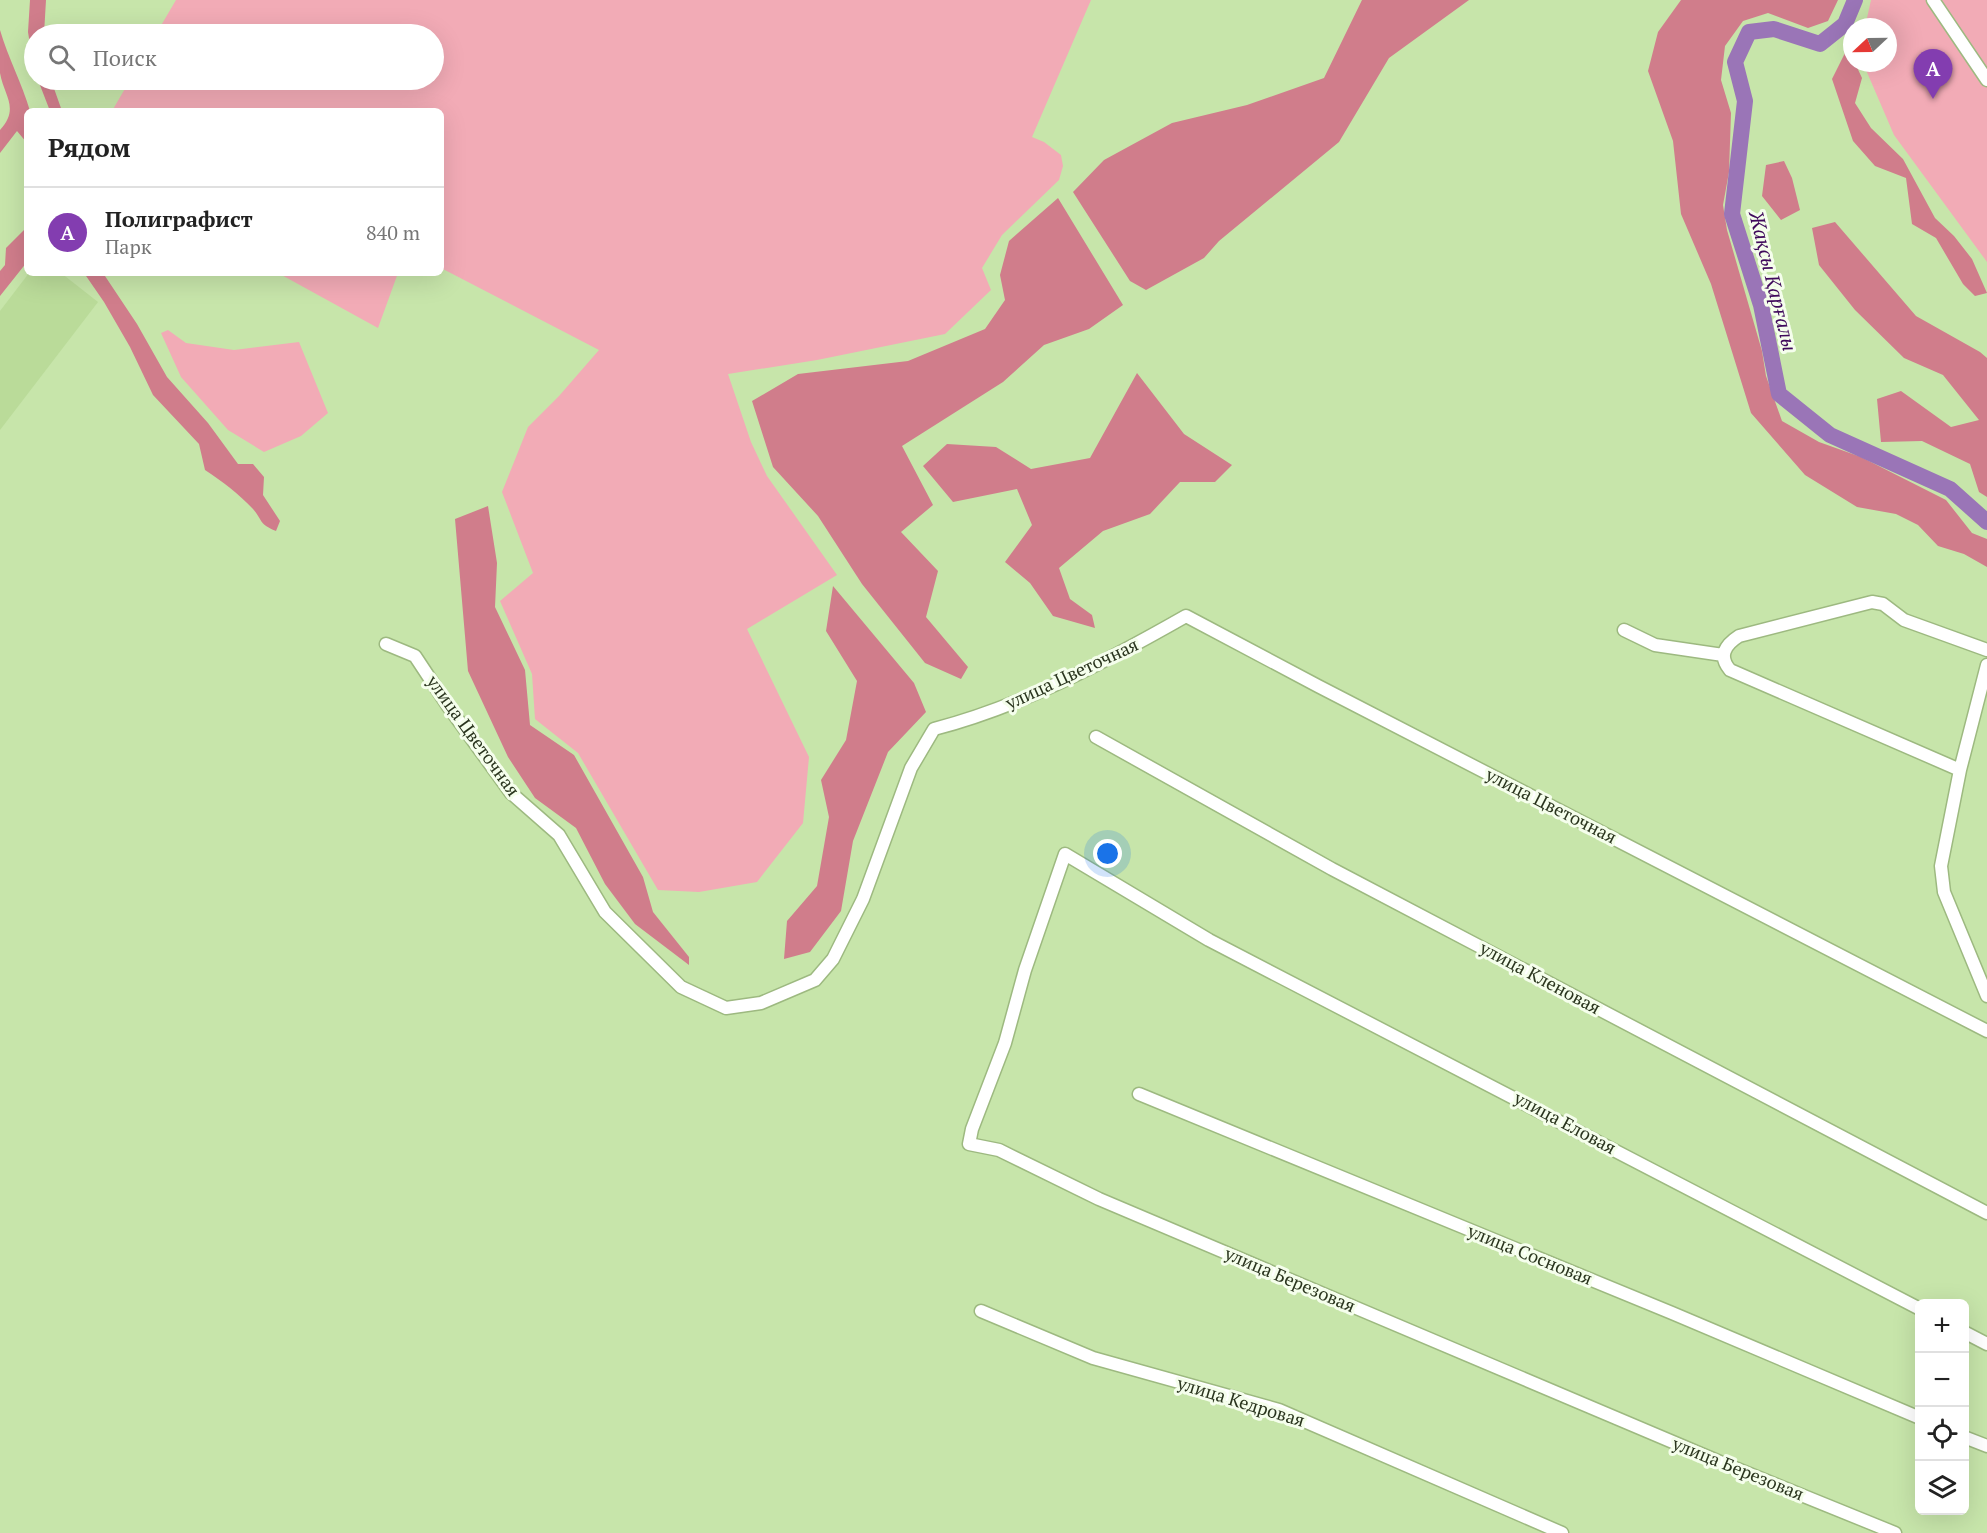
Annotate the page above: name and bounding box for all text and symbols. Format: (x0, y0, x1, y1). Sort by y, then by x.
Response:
north arrow (1843, 18, 1897, 72)
search box (24, 24, 444, 90)
icon: search (45, 41, 78, 74)
text: Поиск (93, 43, 157, 72)
pin: A (1914, 50, 1952, 99)
text: Рядом (48, 130, 131, 164)
text: Полиграфист (105, 204, 253, 233)
water label: Жақсы Қарғалы (1743, 207, 1804, 354)
text: A (60, 219, 75, 246)
text: 840 m (366, 219, 420, 246)
text: Парк (105, 233, 152, 260)
street label: улица Цветочная (1000, 632, 1142, 715)
street label: улица Цветочная (421, 669, 526, 801)
street label: улица Цветочная (1481, 761, 1621, 848)
your location (1093, 839, 1122, 868)
street label: улица Кленовая (1475, 935, 1605, 1019)
street label: улица Еловая (1509, 1085, 1621, 1159)
street label: улица Сосновая (1463, 1218, 1596, 1290)
street label: улица Березовая (1220, 1240, 1359, 1317)
map controls (1915, 1299, 1969, 1515)
button: + (1915, 1299, 1969, 1353)
button: − (1915, 1353, 1969, 1407)
street label: улица Кедровая (1174, 1370, 1308, 1432)
button: locate (1915, 1407, 1969, 1461)
street label: улица Березовая (1668, 1430, 1808, 1505)
button: layers (1915, 1461, 1969, 1515)

